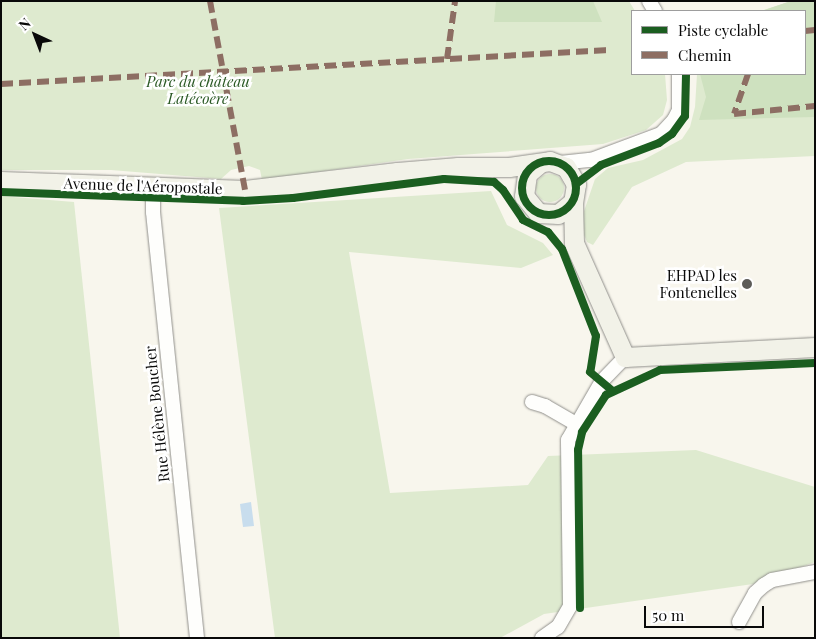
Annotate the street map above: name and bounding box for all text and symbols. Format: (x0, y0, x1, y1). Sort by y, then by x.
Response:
north arrow (10, 10, 60, 60)
legend (631, 10, 806, 75)
text: N (14, 13, 35, 34)
text: Piste cyclable (678, 20, 768, 40)
text: Chemin (678, 45, 731, 65)
park label: Parc du château Latécoère (146, 72, 250, 107)
street label: Avenue de l'Aéropostale (63, 174, 223, 198)
place label: EHPAD les Fontenelles (659, 266, 737, 301)
marker: EHPAD les Fontenelles (741, 278, 753, 290)
street label: Rue Hélène Boucher (141, 345, 173, 483)
scale bar (646, 596, 766, 628)
text: 50 m (652, 605, 684, 625)

